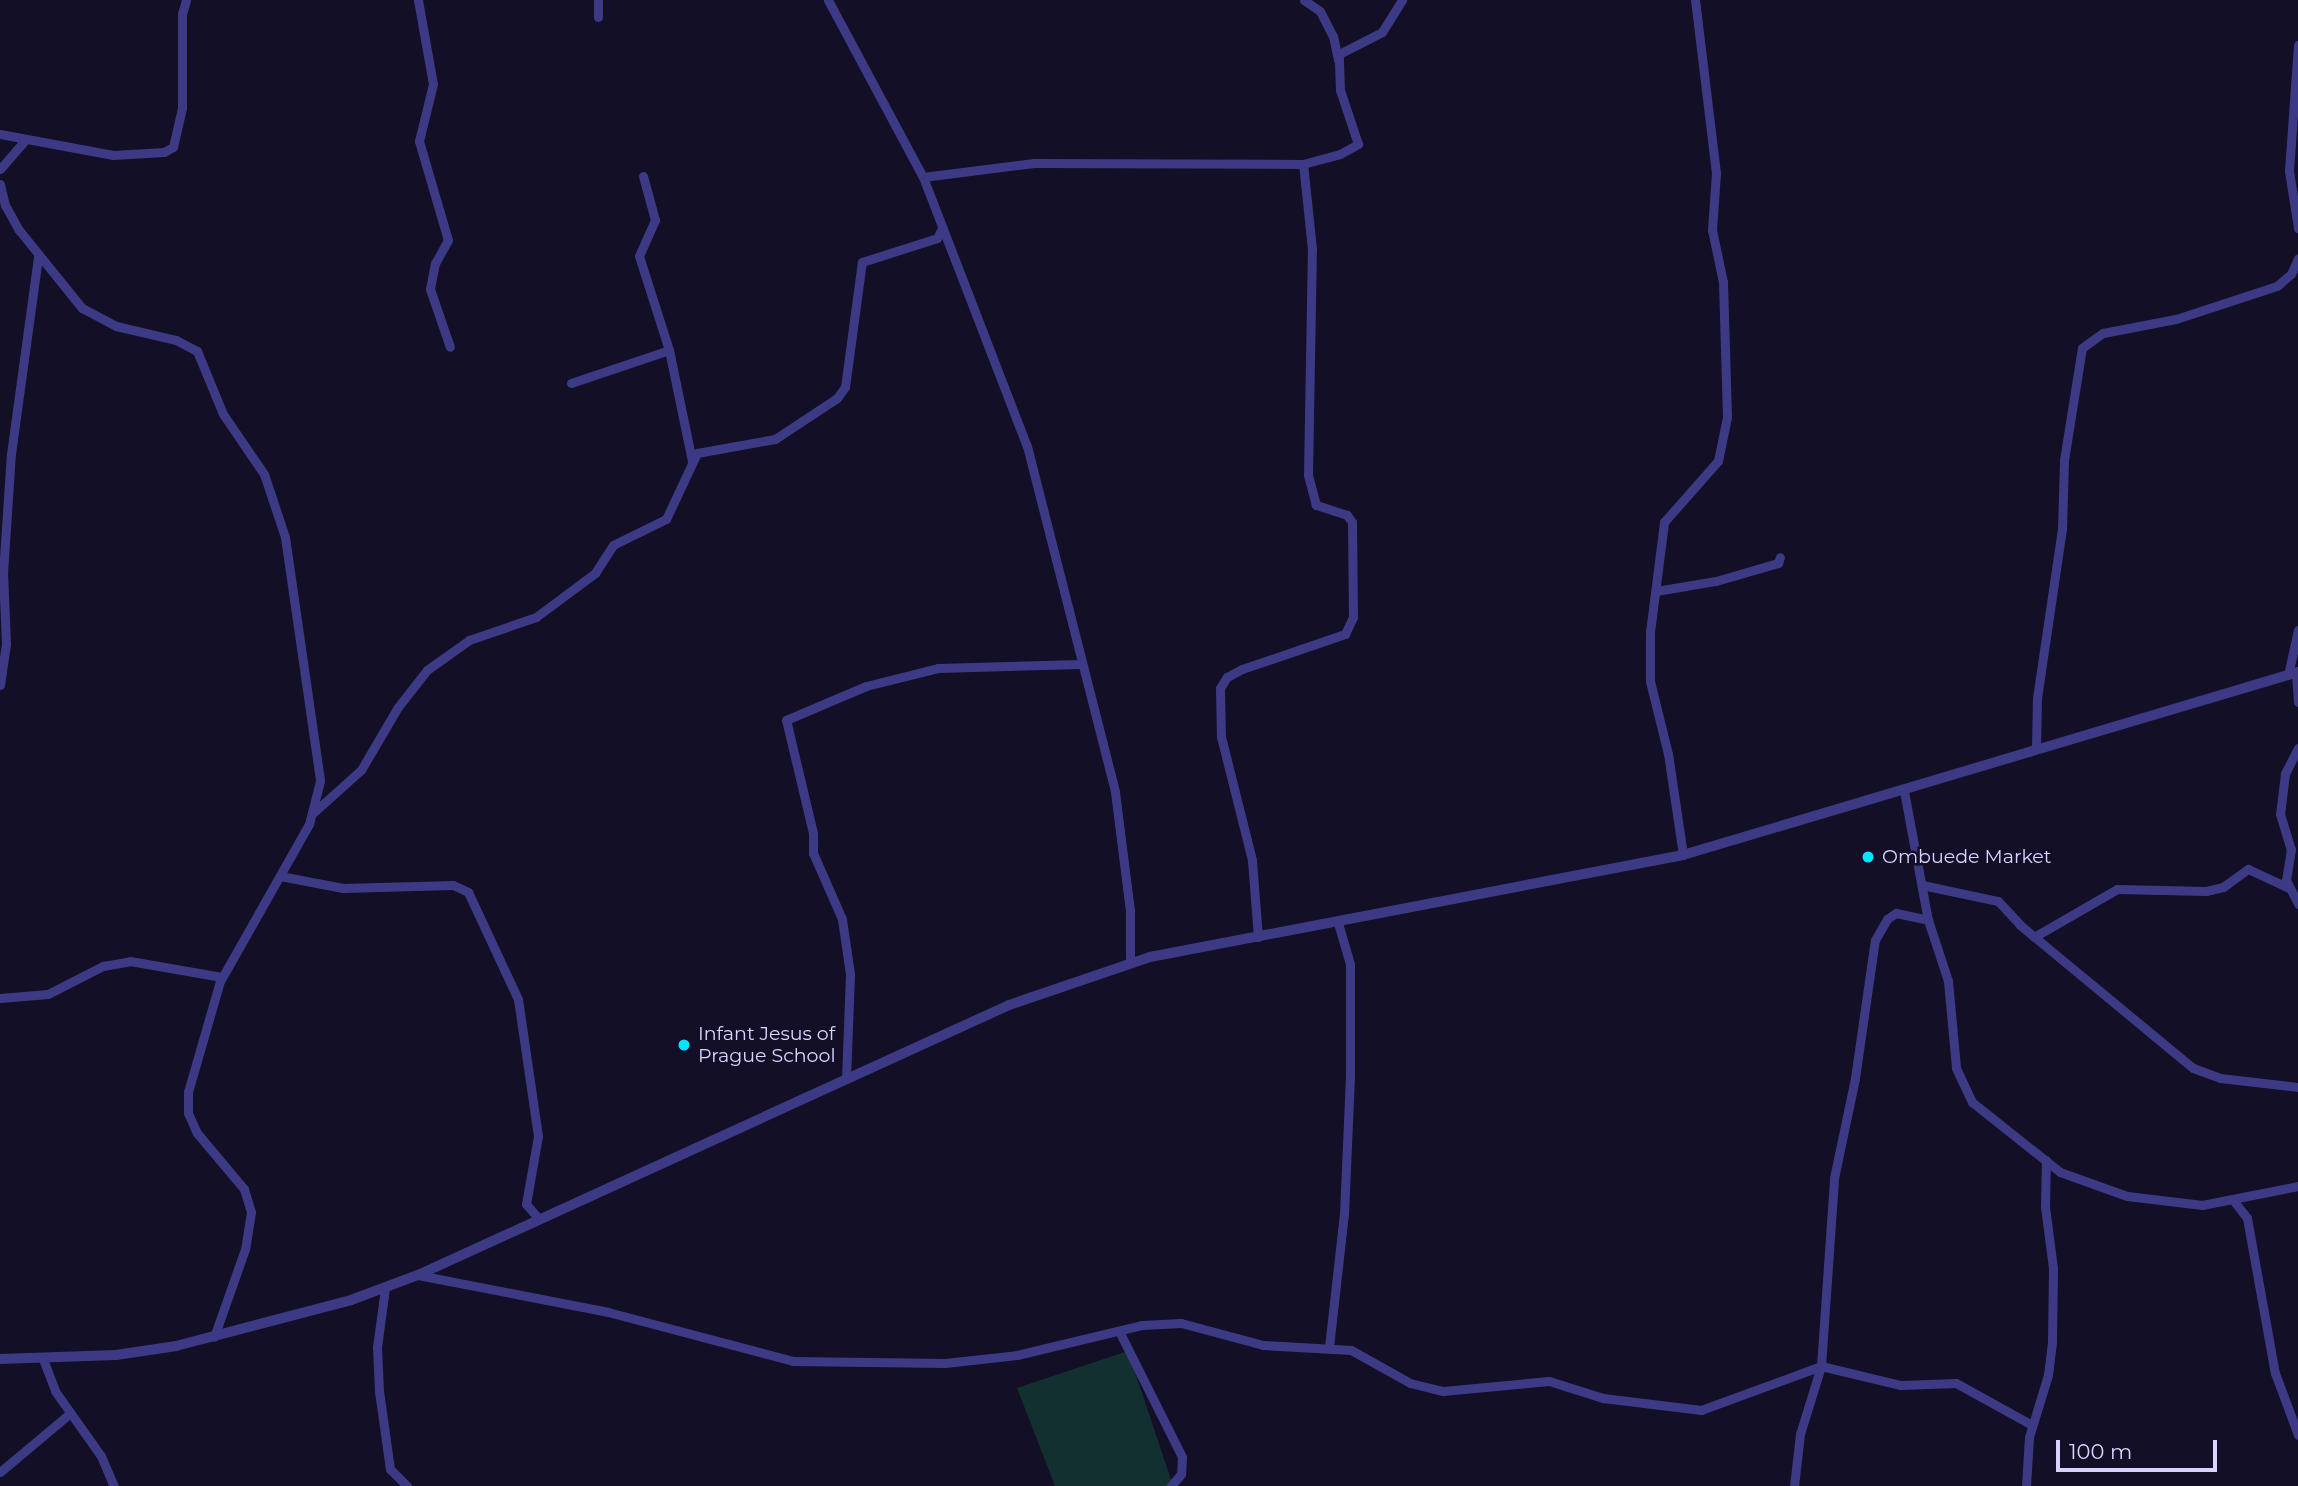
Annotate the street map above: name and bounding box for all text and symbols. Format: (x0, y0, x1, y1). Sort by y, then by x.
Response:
place label: Ombuede Market (1882, 846, 2052, 868)
marker: Ombuede Market (1860, 849, 1876, 865)
place label: Infant Jesus of Prague School (698, 1023, 836, 1067)
marker: Infant Jesus of Prague School (676, 1037, 692, 1053)
scale bar (2060, 1426, 2221, 1470)
text: 100 m (2069, 1439, 2132, 1464)

